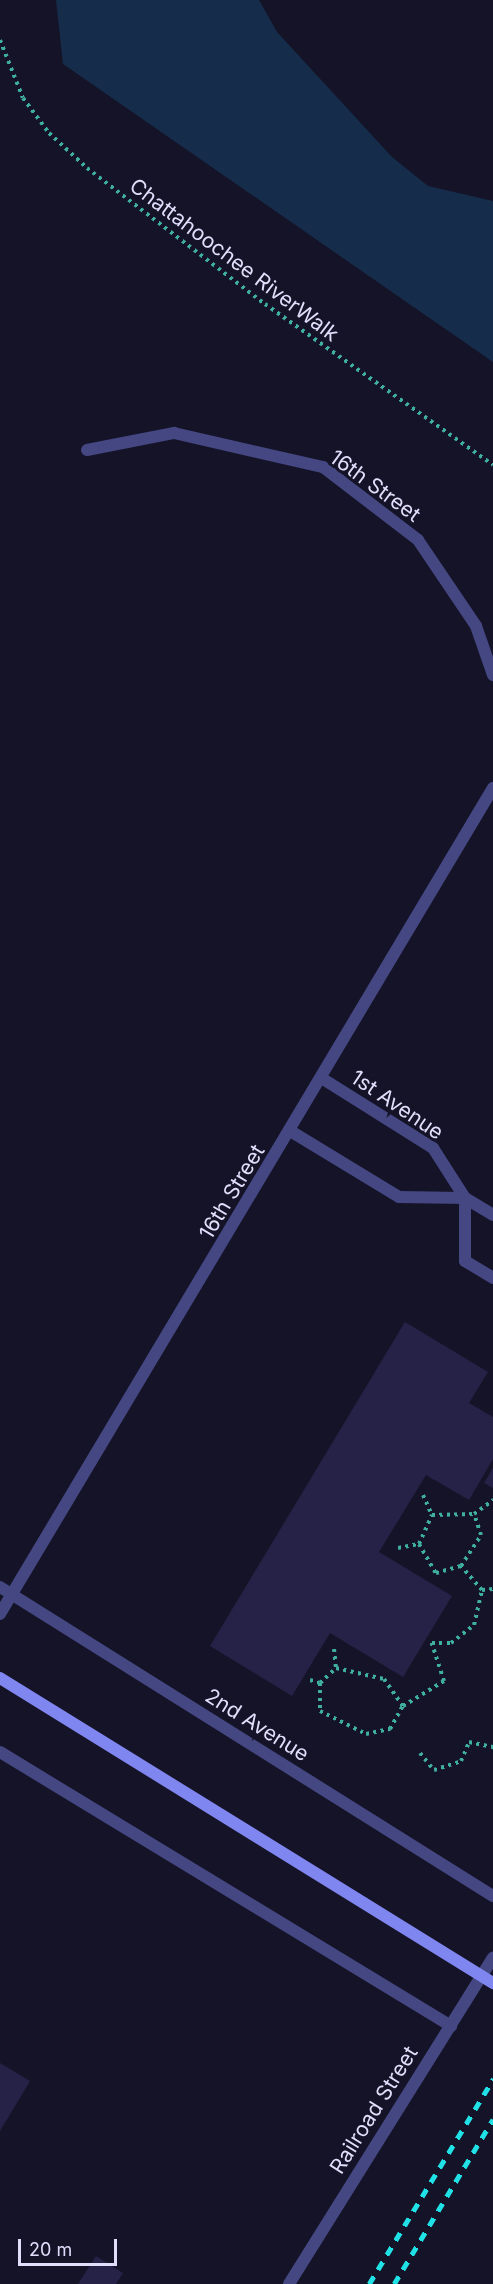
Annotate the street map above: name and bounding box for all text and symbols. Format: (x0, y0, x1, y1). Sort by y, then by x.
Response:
street label: Chattahoochee RiverWalk (124, 173, 344, 347)
street label: 16th Street (325, 445, 425, 527)
street label: 1st Avenue (346, 1065, 448, 1145)
street label: 16th Street (194, 1140, 270, 1244)
street label: 2nd Avenue (200, 1683, 314, 1767)
street label: Railroad Street (325, 2042, 423, 2178)
scale bar (21, 2227, 120, 2265)
text: 20 m (29, 2239, 72, 2260)

